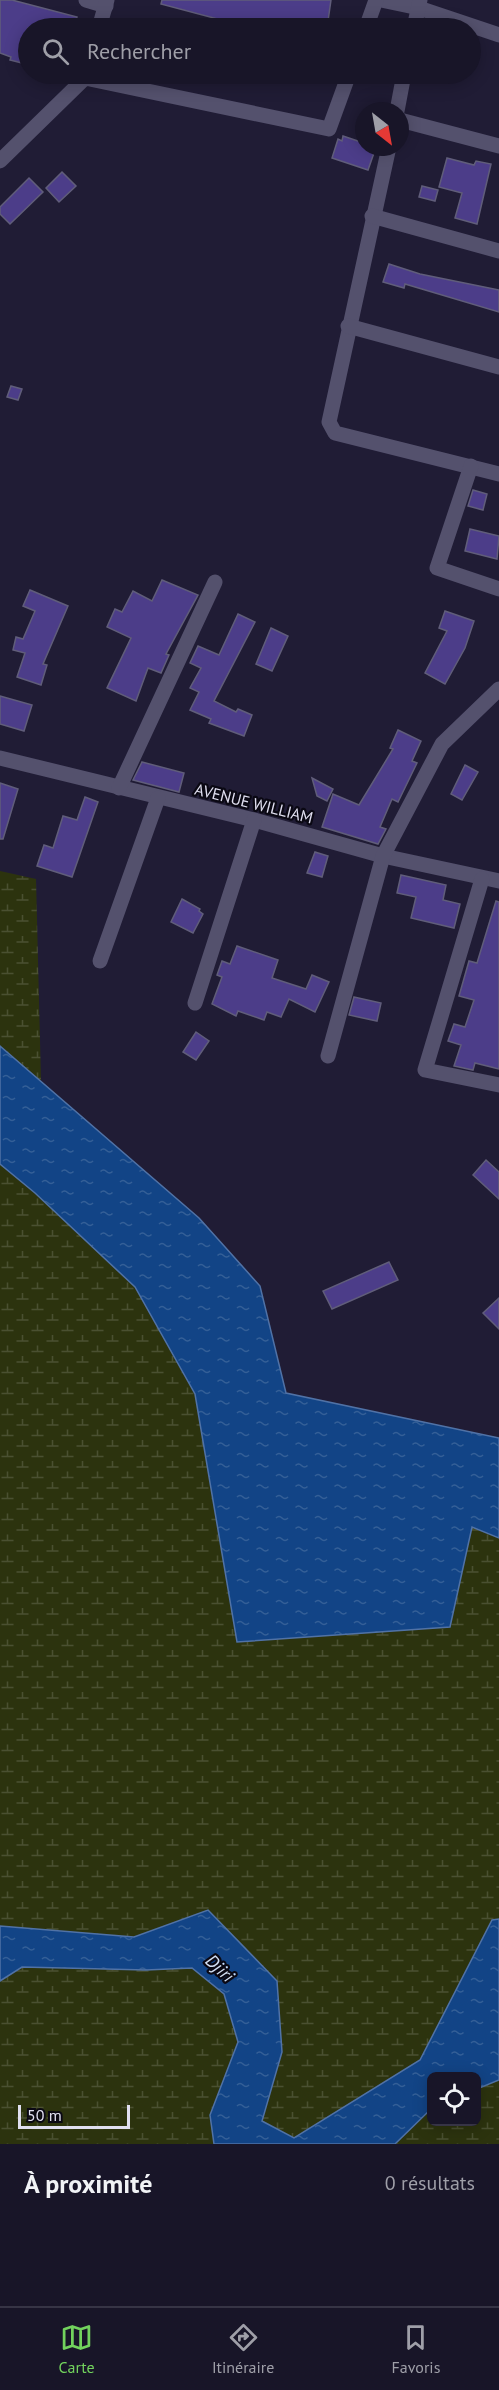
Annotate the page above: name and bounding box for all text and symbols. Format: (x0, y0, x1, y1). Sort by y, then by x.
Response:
search box (18, 18, 481, 84)
icon: search (39, 35, 72, 68)
text: Rechercher (87, 37, 191, 65)
north arrow (355, 102, 409, 156)
street label: AVENUE WILLIAM (193, 779, 315, 827)
water label: Djiri (201, 1949, 240, 1988)
map controls (427, 2072, 481, 2126)
button: locate (427, 2072, 481, 2126)
scale bar (18, 2102, 130, 2130)
text: 50 m (27, 2105, 62, 2125)
text: À proximité (24, 2167, 152, 2200)
text: 0 résultats (385, 2170, 475, 2196)
tab: Carte (59, 2321, 95, 2377)
tab: Itinéraire (212, 2321, 274, 2377)
tab: Favoris (392, 2321, 440, 2377)

